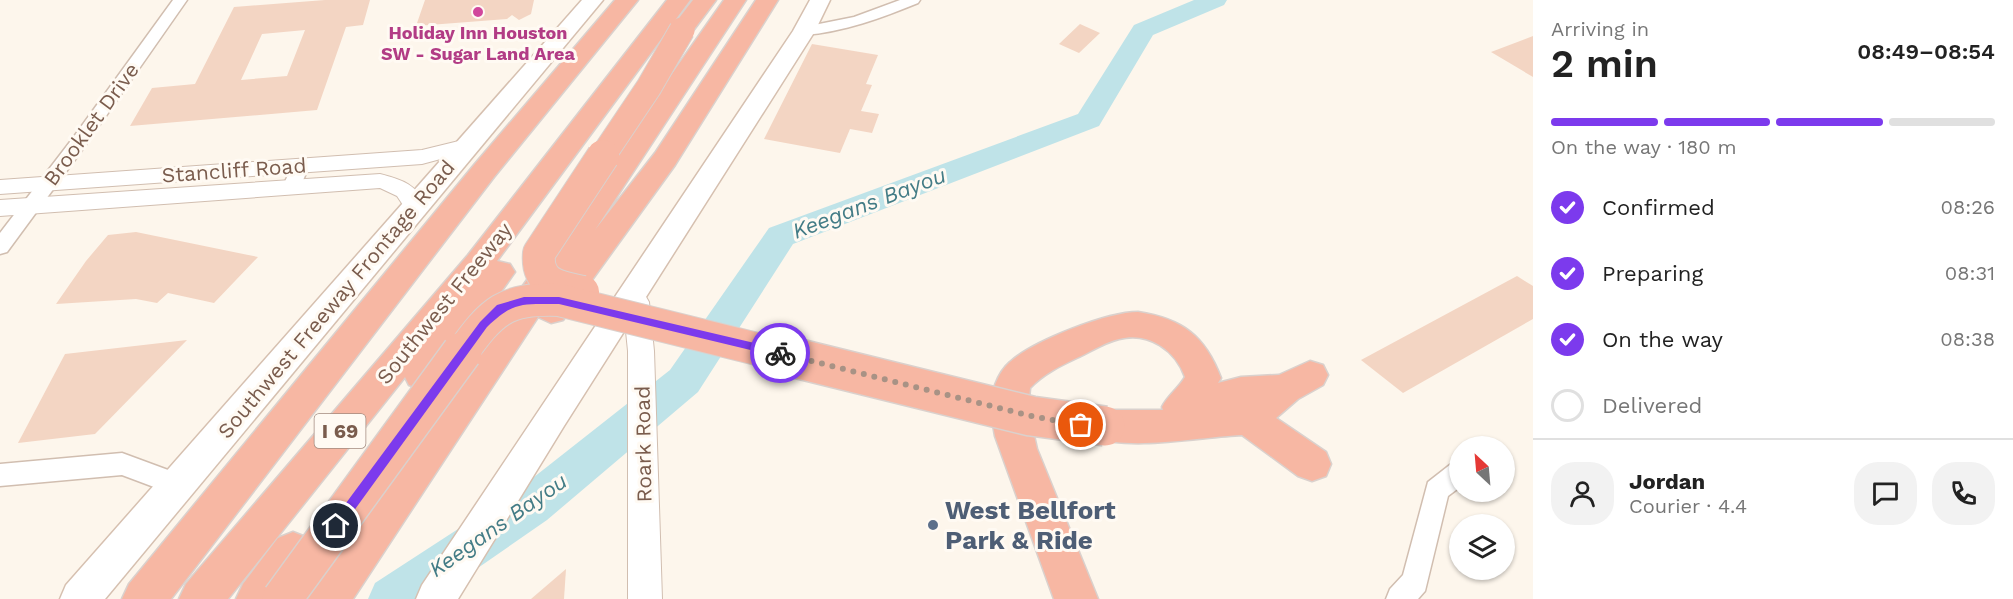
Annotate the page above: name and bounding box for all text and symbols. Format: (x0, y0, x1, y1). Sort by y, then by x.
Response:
marker: Holiday Inn Houston SW - Sugar Land Area (471, 5, 485, 19)
text: Arriving in (1551, 17, 1649, 41)
place label: Holiday Inn Houston SW - Sugar Land Area (381, 22, 576, 64)
text: 08:49–08:54 (1857, 39, 1995, 64)
text: 2 min (1551, 41, 1658, 86)
street label: Brooklet Drive (38, 58, 144, 190)
text: On the way · 180 m (1551, 135, 1737, 159)
street label: Stancliff Road (161, 152, 307, 188)
street label: Southwest Freeway Frontage Road (212, 155, 460, 443)
water label: Keegans Bayou (789, 162, 949, 244)
icon: check (1551, 191, 1584, 224)
text: Confirmed (1602, 195, 1715, 220)
text: 08:26 (1941, 195, 1995, 219)
street label: Southwest Freeway (371, 217, 517, 389)
icon: check (1551, 257, 1584, 290)
text: Preparing (1602, 261, 1703, 286)
text: 08:31 (1945, 261, 1995, 285)
courier (750, 323, 810, 383)
icon: check (1551, 323, 1584, 356)
text: On the way (1602, 327, 1723, 352)
text: 08:38 (1940, 327, 1995, 351)
icon: bike (764, 337, 797, 370)
street label: Roark Road (629, 386, 657, 502)
text: Delivered (1602, 393, 1702, 418)
pin (1055, 399, 1106, 450)
icon: bag (1064, 408, 1097, 441)
road number: I 69 (314, 414, 366, 448)
north arrow (1449, 436, 1515, 502)
map controls (1449, 436, 1515, 580)
button: person (1551, 462, 1614, 525)
button: chat (1854, 462, 1917, 525)
button: phone (1932, 462, 1995, 525)
water label: Keegans Bayou (424, 468, 572, 582)
text: Jordan (1629, 469, 1705, 494)
text: Courier · 4.4 (1629, 494, 1747, 518)
place label: West Bellfort Park & Ride (945, 495, 1116, 555)
pin (310, 500, 361, 551)
icon: home (319, 509, 352, 542)
button: layers (1449, 514, 1515, 580)
marker: West Bellfort Park & Ride (926, 518, 940, 532)

